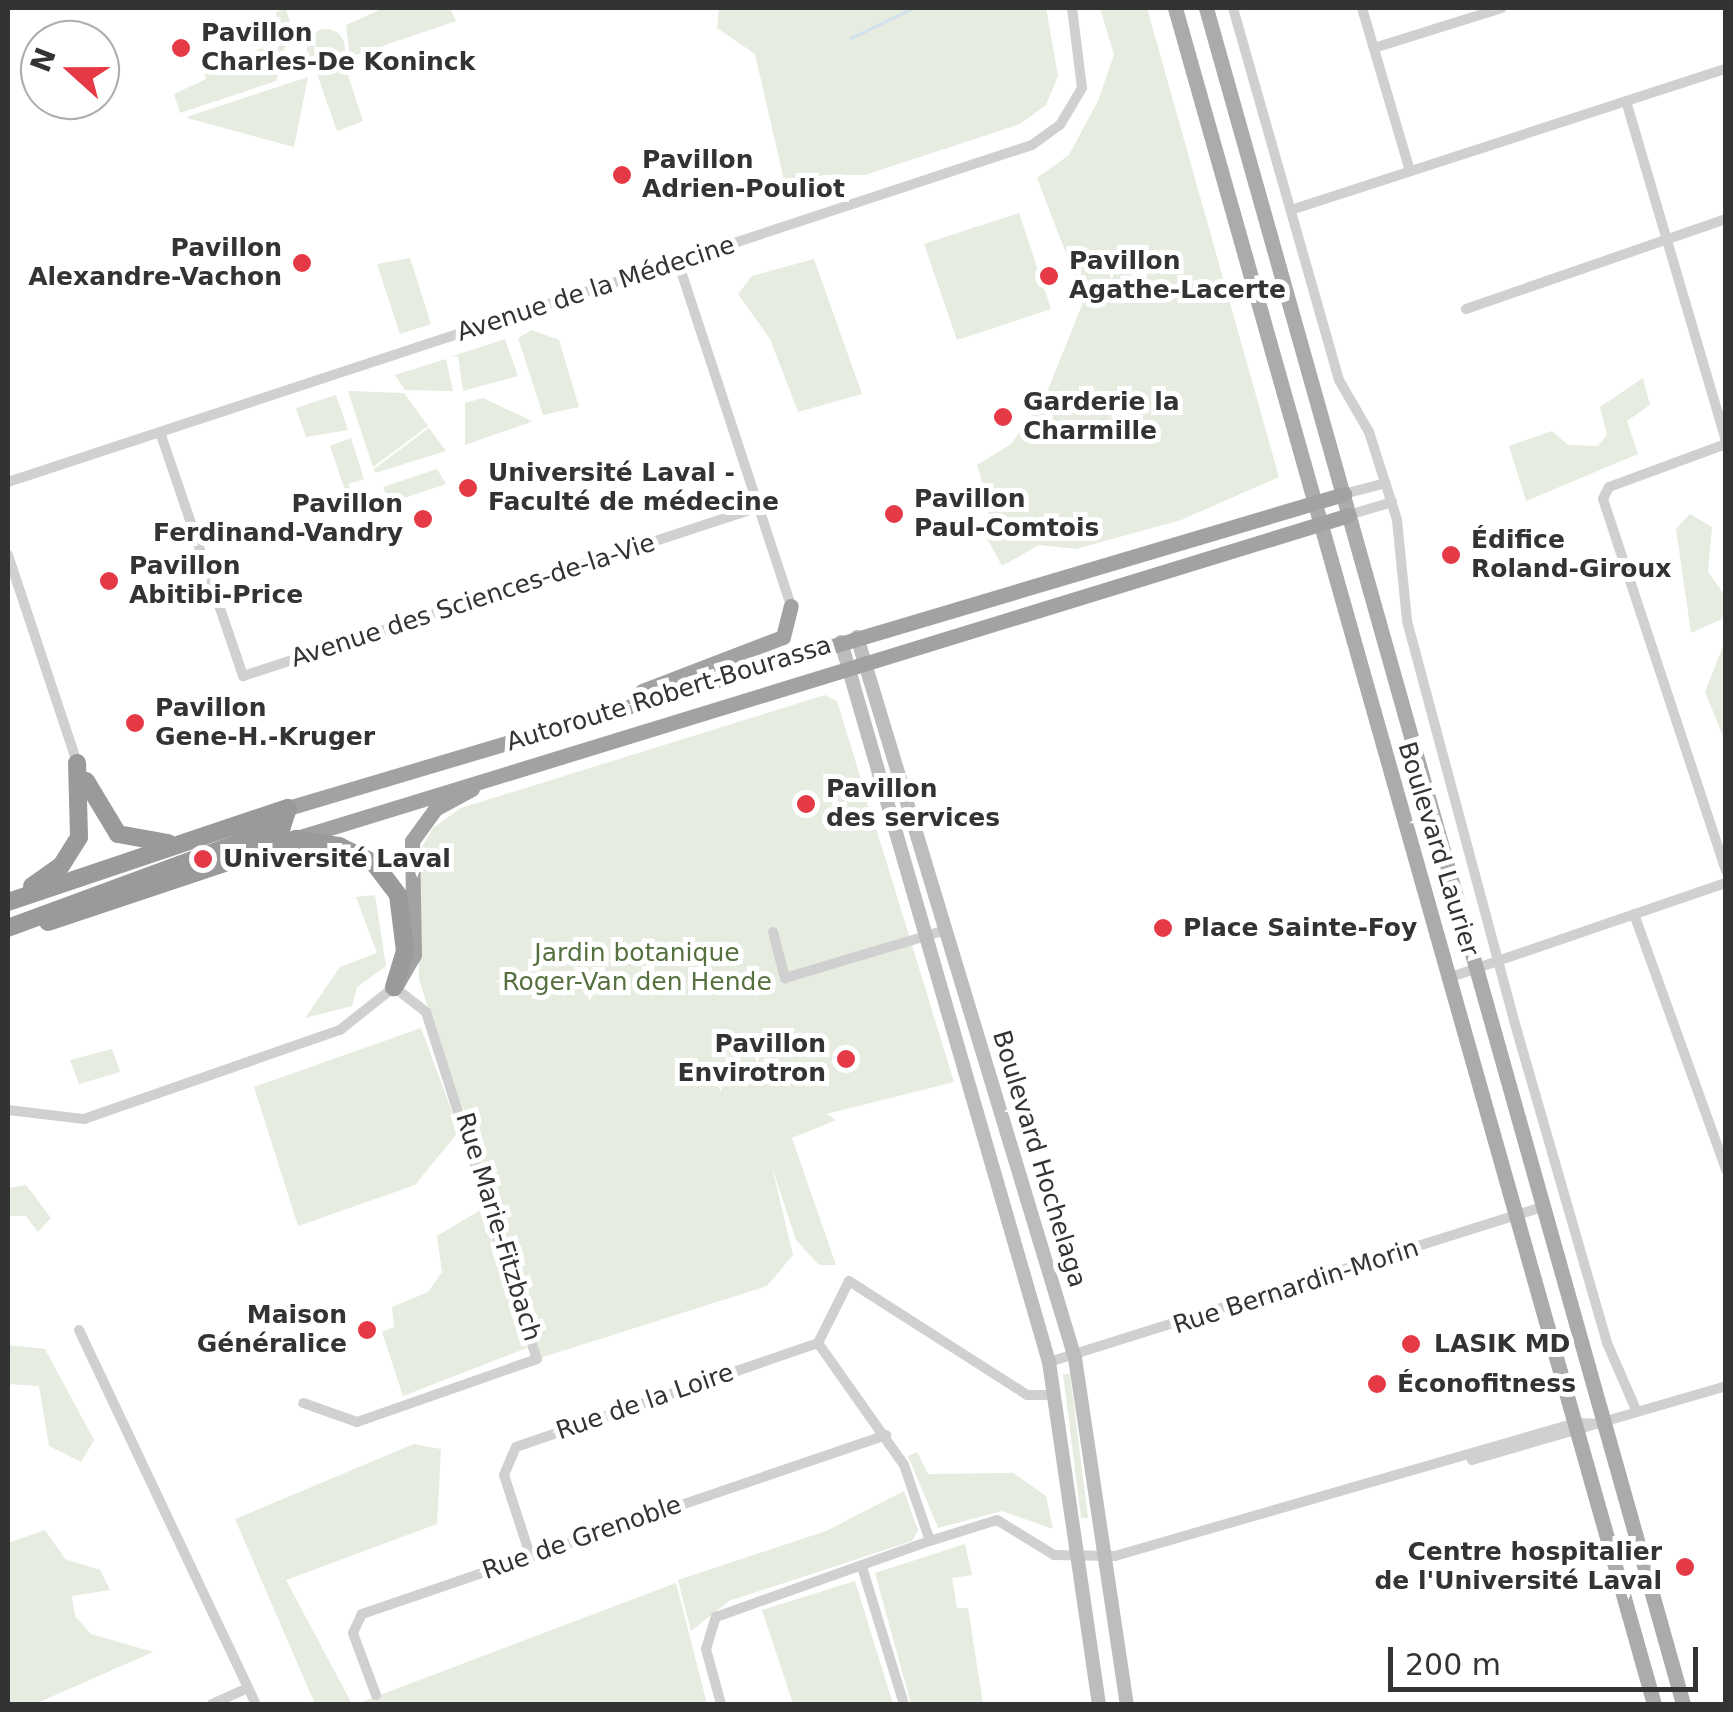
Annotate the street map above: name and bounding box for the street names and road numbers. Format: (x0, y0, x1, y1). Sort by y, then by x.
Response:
street label: Avenue de la Médecine (453, 230, 739, 348)
street label: Avenue des Sciences-de-la-Vie (287, 528, 659, 674)
street label: Autoroute Robert-Bourassa (503, 630, 835, 758)
street label: Boulevard Laurier (1391, 738, 1485, 960)
street label: Boulevard Hochelaga (986, 1027, 1092, 1291)
street label: Rue Marie-Fitzbach (449, 1109, 547, 1345)
street label: Rue Bernardin-Morin (1169, 1233, 1423, 1341)
street label: Rue de la Loire (552, 1358, 738, 1446)
street label: Rue de Grenoble (479, 1490, 685, 1586)

